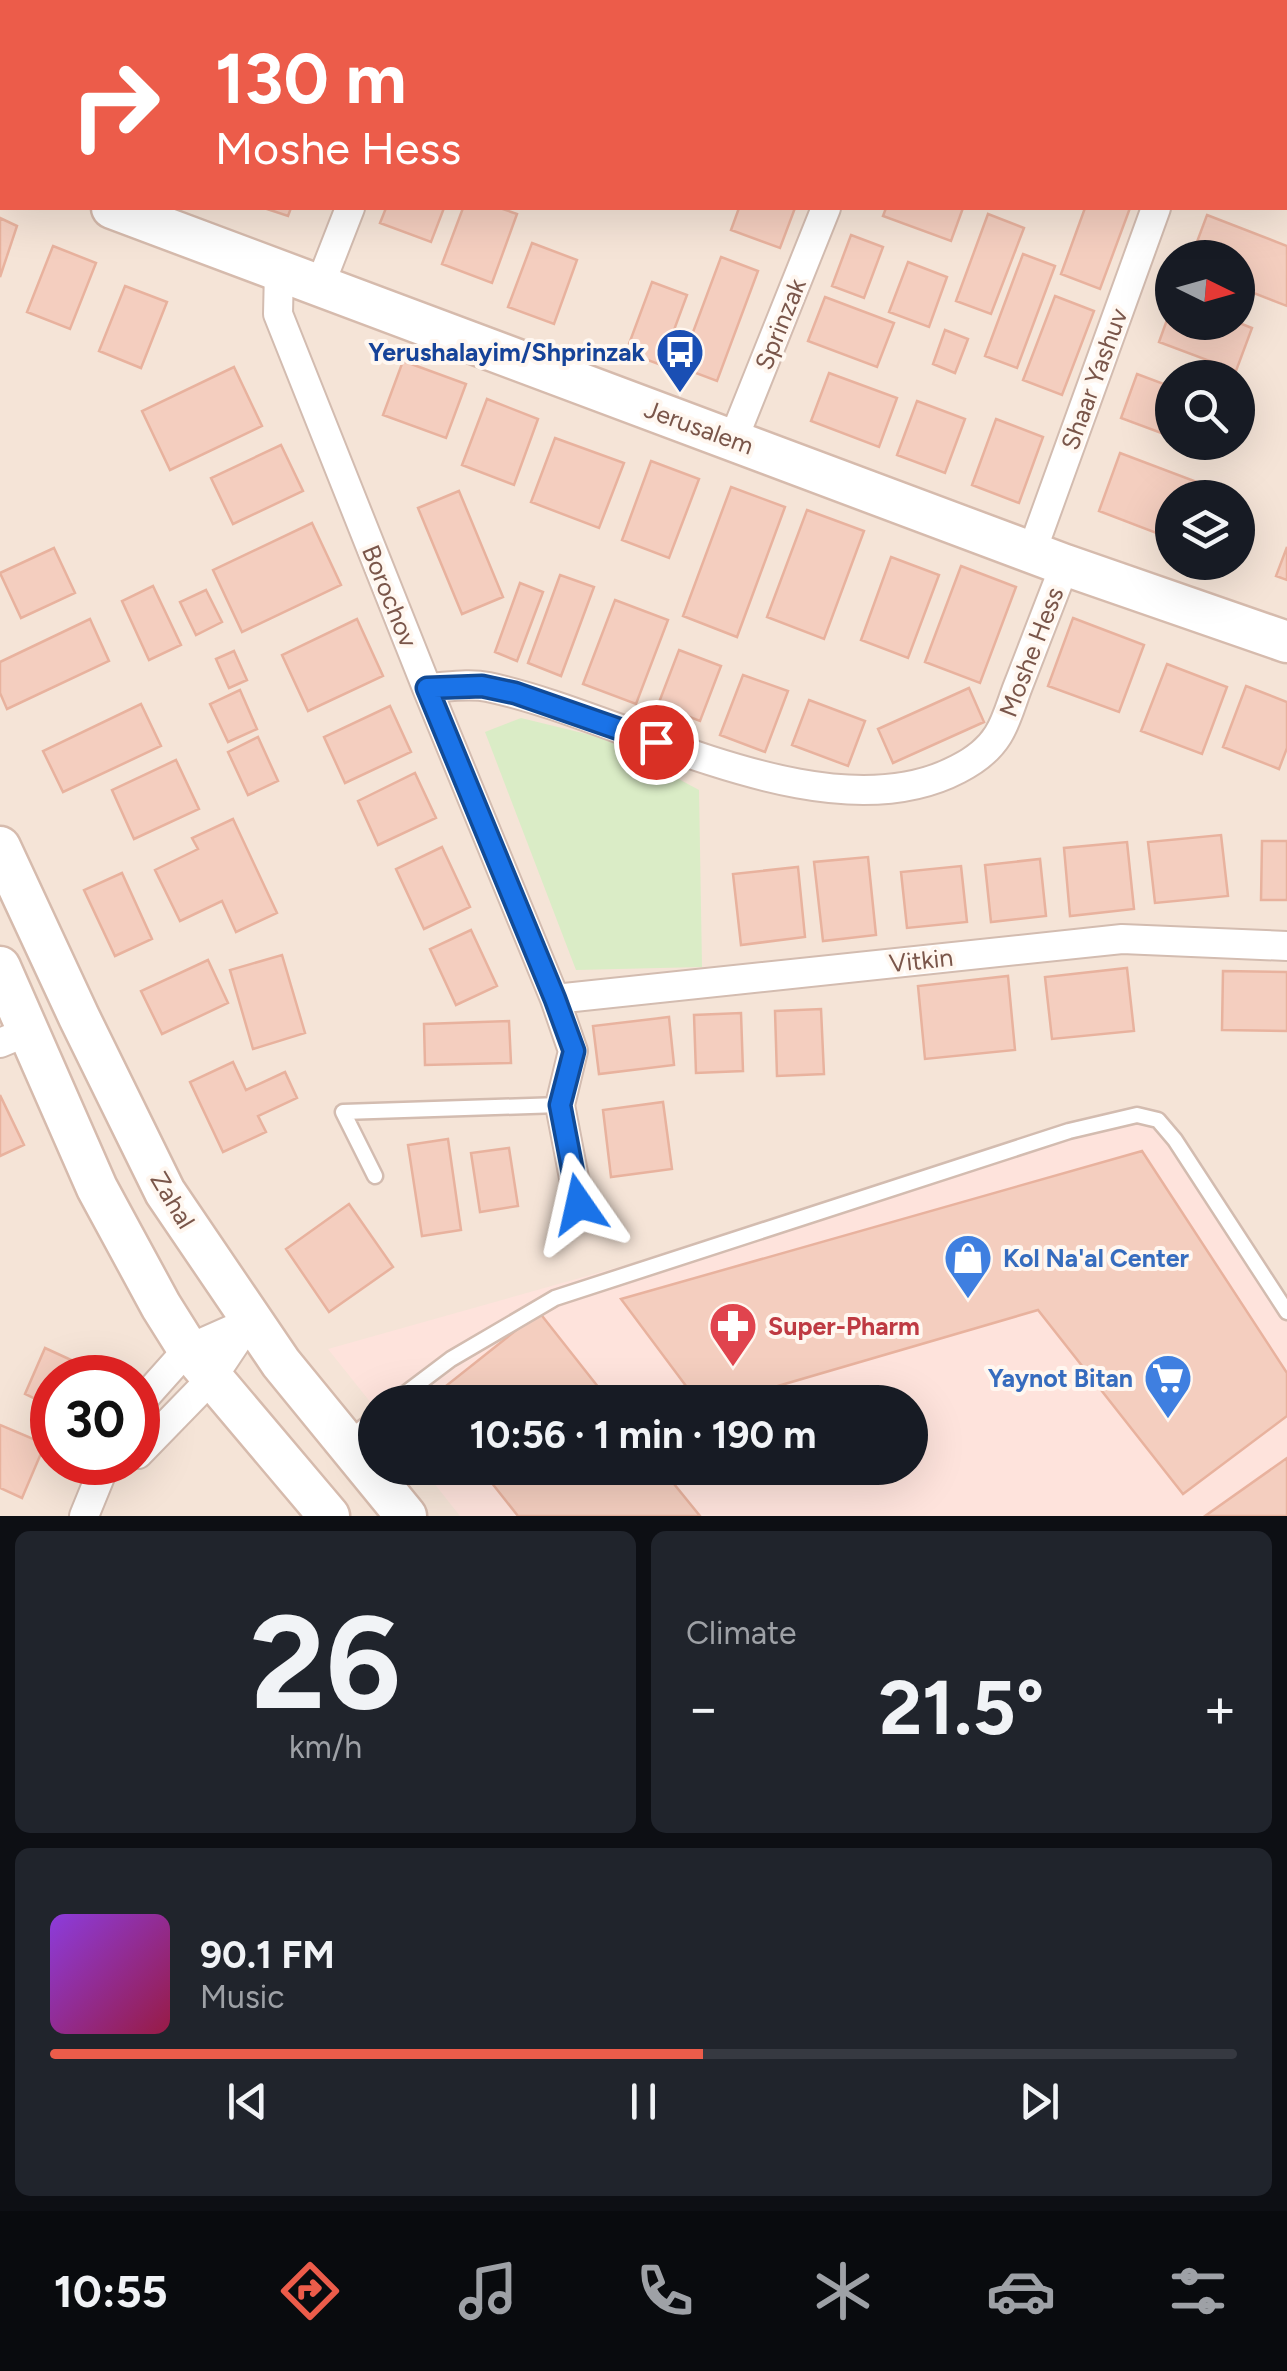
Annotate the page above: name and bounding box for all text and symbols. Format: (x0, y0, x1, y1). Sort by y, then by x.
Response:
text: 130 m (215, 36, 407, 121)
icon: right (50, 40, 180, 170)
text: Moshe Hess (215, 121, 461, 175)
north arrow (1155, 240, 1255, 340)
map controls (1155, 240, 1255, 580)
street label: Sprinzak (748, 273, 812, 374)
street label: Shaar Yashuv (1055, 304, 1133, 454)
bus stop icon: Yerushalayim/Shprinzak (654, 326, 706, 394)
place label: Yerushalayim/Shprinzak (368, 337, 646, 367)
button: search (1155, 360, 1255, 460)
street label: Jerusalem (640, 393, 758, 461)
button: layers (1155, 480, 1255, 580)
street label: Borochov (356, 541, 424, 651)
street label: Moshe Hess (992, 583, 1070, 721)
pin (614, 700, 699, 785)
icon: arrive (629, 715, 684, 770)
street label: Vitkin (887, 942, 955, 978)
position arrow (527, 1152, 631, 1256)
street label: Zahal (144, 1166, 202, 1234)
shop icon: Kol Na'al Center (942, 1232, 994, 1300)
place label: Kol Na'al Center (1003, 1243, 1190, 1273)
pharmacy icon: Super-Pharm (707, 1300, 759, 1368)
place label: Super-Pharm (768, 1311, 920, 1341)
supermarket icon: Yaynot Bitan (1142, 1352, 1194, 1420)
speed limit sign: 30 (30, 1355, 160, 1485)
place label: Yaynot Bitan (988, 1363, 1133, 1393)
text: 10:56 · 1 min · 190 m (470, 1412, 816, 1458)
text: 26 (250, 1585, 401, 1741)
text: Climate (686, 1614, 797, 1652)
text: 21.5° (879, 1663, 1044, 1753)
text: − (686, 1675, 720, 1741)
text: + (1203, 1675, 1237, 1741)
text: km/h (289, 1728, 362, 1766)
text: 90.1 FM (200, 1932, 335, 1978)
text: Music (200, 1978, 285, 2016)
icon: previous (220, 2074, 275, 2129)
icon: pause (616, 2074, 671, 2129)
icon: next (1012, 2074, 1067, 2129)
icon: directions (275, 2256, 345, 2326)
icon: music (453, 2256, 523, 2326)
icon: phone (630, 2256, 700, 2326)
icon: climate (808, 2256, 878, 2326)
icon: car (986, 2256, 1056, 2326)
icon: filters (1163, 2256, 1233, 2326)
text: 10:55 (54, 2264, 168, 2318)

